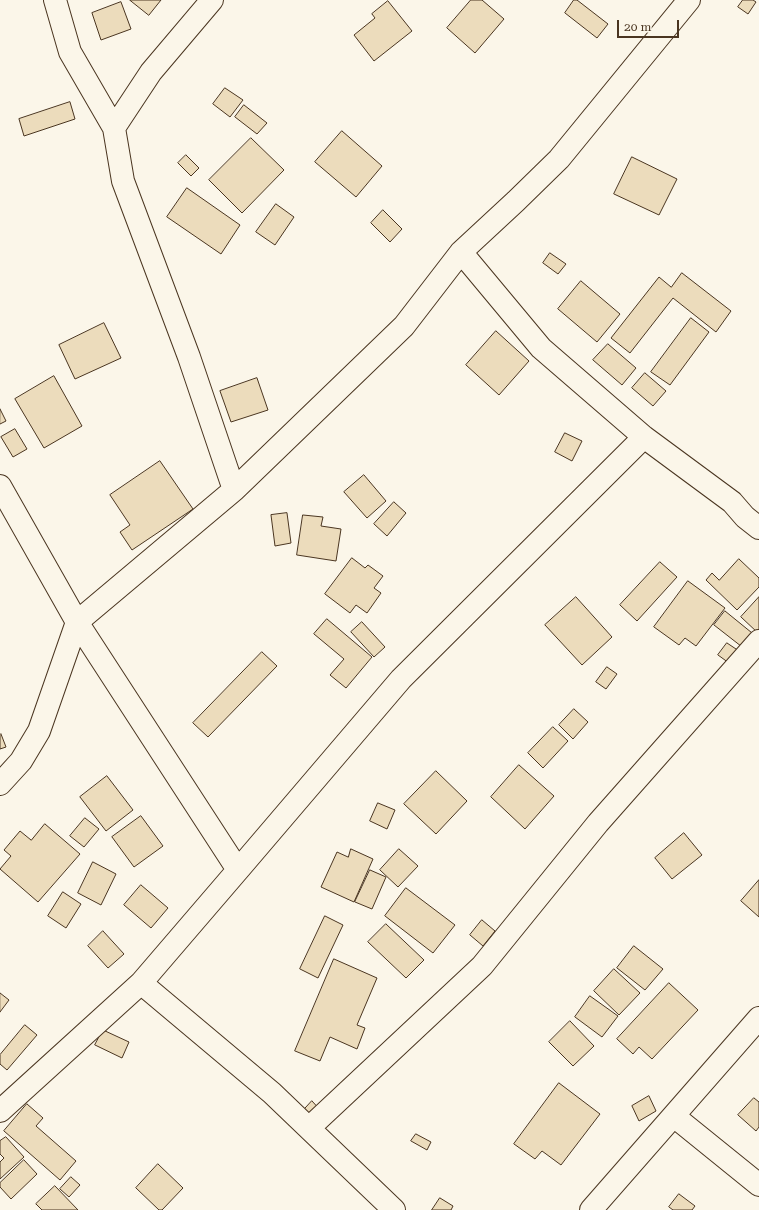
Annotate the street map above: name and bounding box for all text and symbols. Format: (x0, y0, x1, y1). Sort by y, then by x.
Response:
scale bar (619, 12, 681, 38)
text: 20 m (624, 20, 651, 34)

